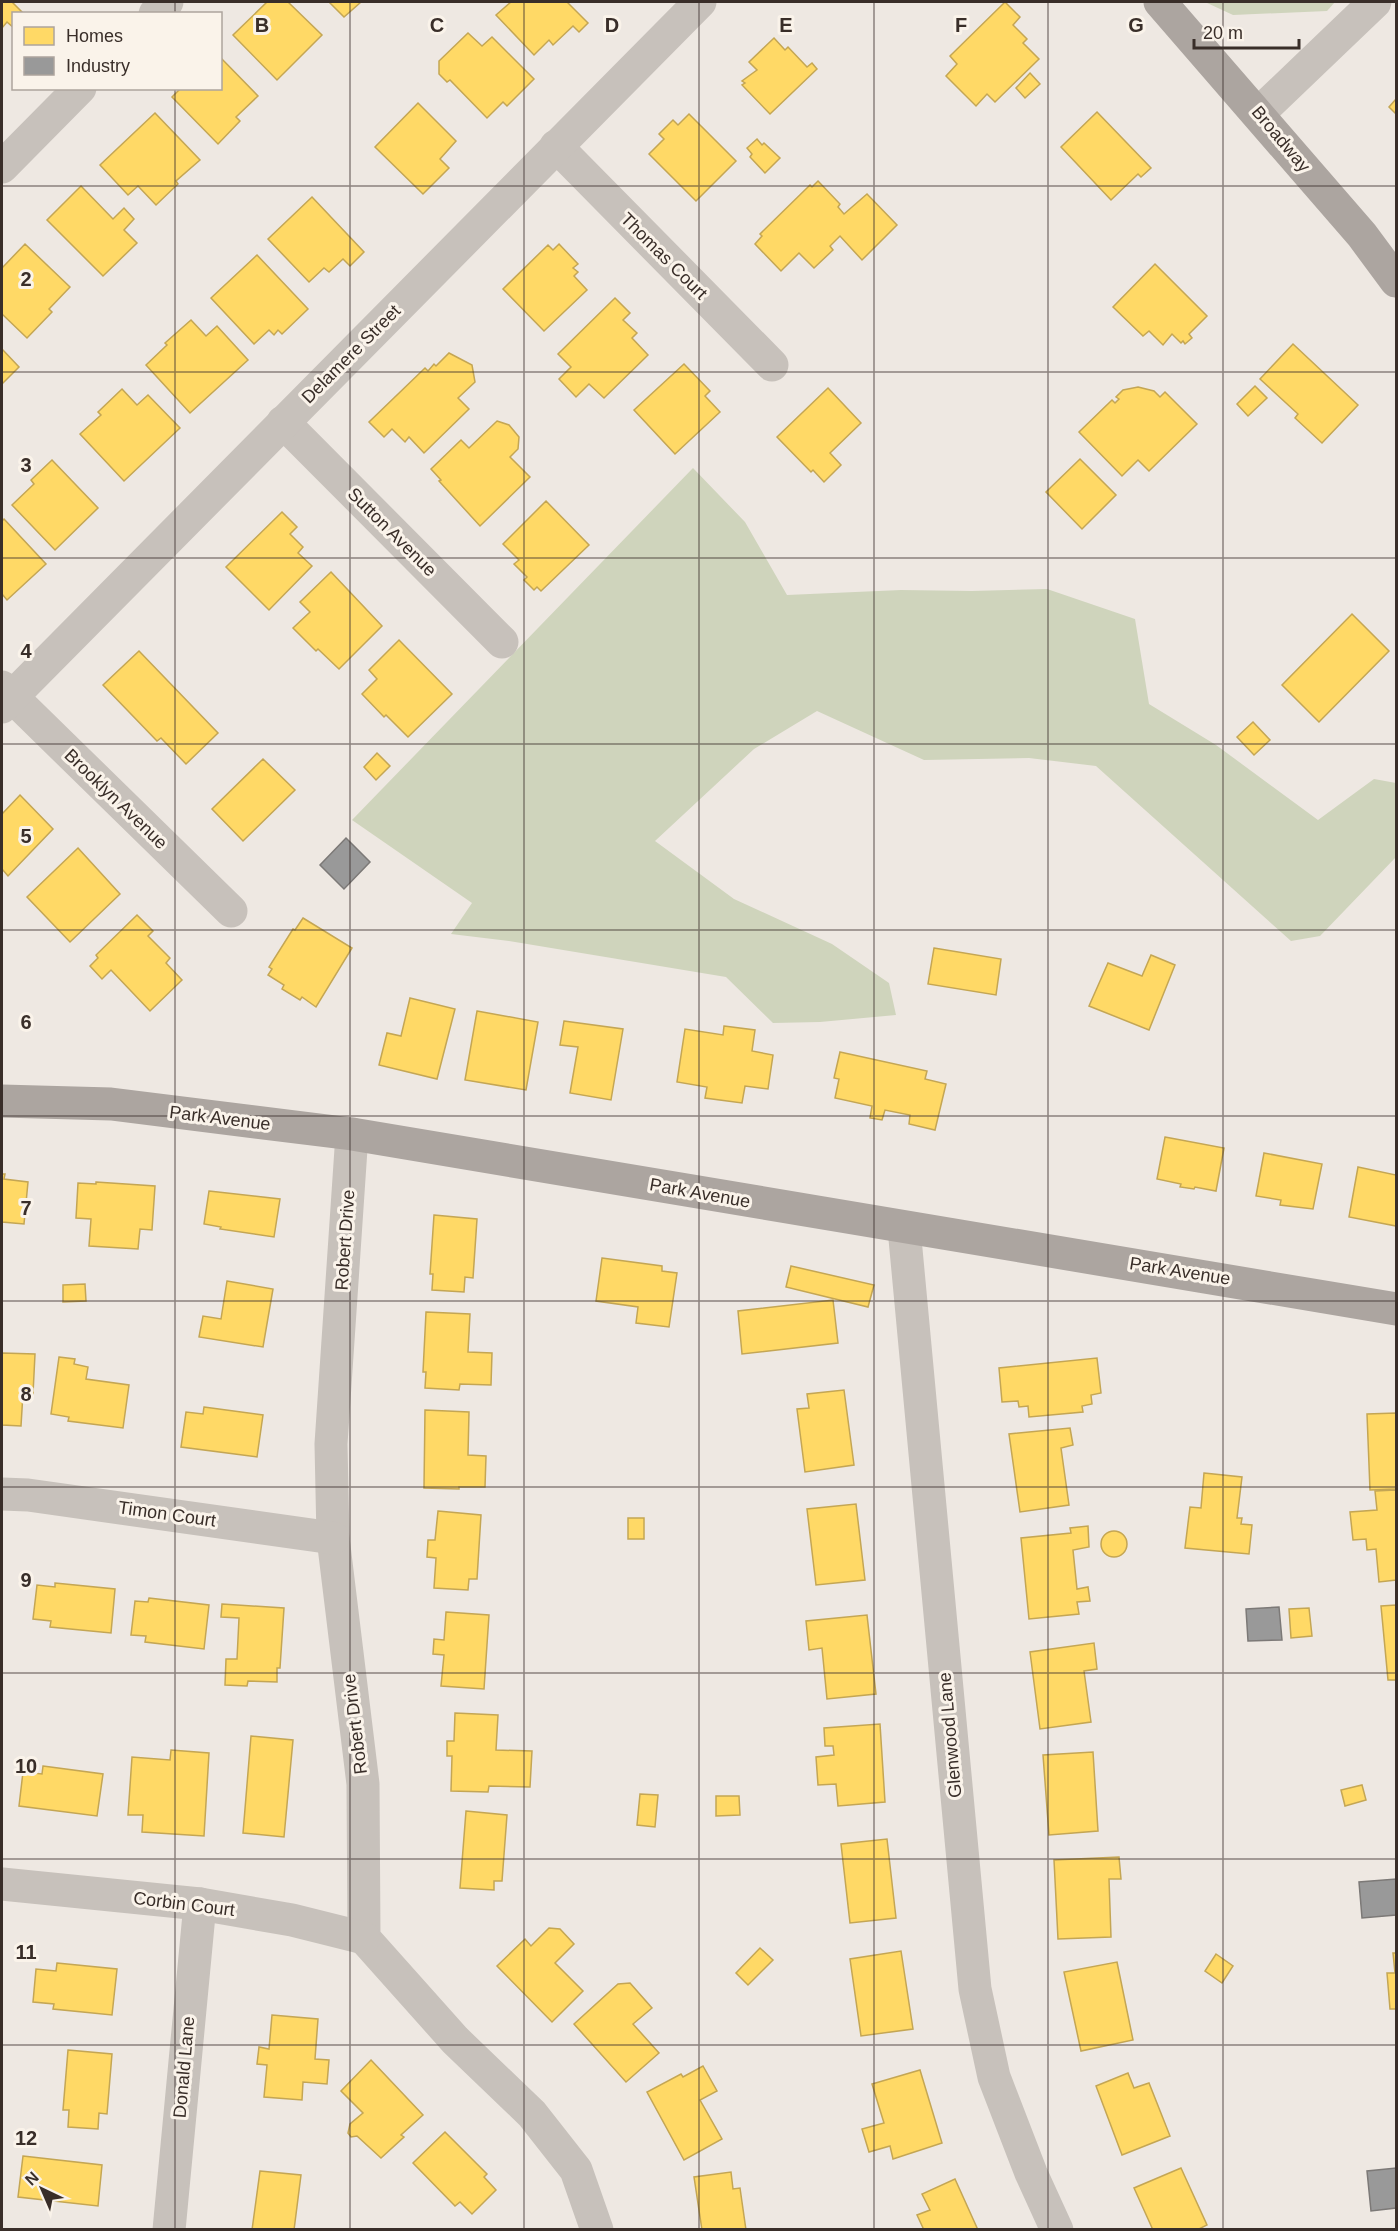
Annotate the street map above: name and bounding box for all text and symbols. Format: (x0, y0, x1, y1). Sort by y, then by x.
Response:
legend (12, 12, 222, 90)
scale bar (1194, 12, 1299, 50)
text: B (255, 14, 269, 36)
text: C (430, 14, 444, 36)
text: D (605, 14, 619, 36)
text: E (779, 14, 793, 36)
text: F (955, 14, 967, 36)
text: G (1128, 14, 1144, 36)
text: 20 m (1203, 23, 1243, 43)
text: Homes (66, 26, 123, 46)
text: Industry (66, 56, 130, 76)
street label: Broadway (1248, 102, 1314, 176)
street label: Thomas Court (617, 209, 711, 303)
text: 2 (20, 268, 32, 290)
street label: Delamere Street (298, 301, 404, 407)
text: 3 (20, 454, 32, 476)
street label: Sutton Avenue (344, 484, 440, 580)
text: 4 (20, 640, 32, 662)
street label: Brooklyn Avenue (61, 745, 171, 853)
text: 5 (20, 825, 32, 847)
text: 6 (20, 1011, 32, 1033)
street label: Park Avenue (168, 1102, 272, 1134)
street label: Park Avenue (648, 1174, 752, 1212)
street label: Robert Drive (332, 1189, 358, 1291)
text: 7 (20, 1197, 32, 1219)
street label: Park Avenue (1128, 1253, 1232, 1289)
text: 8 (20, 1383, 32, 1405)
street label: Timon Court (117, 1497, 217, 1531)
text: 9 (20, 1569, 32, 1591)
street label: Glenwood Lane (935, 1671, 965, 1799)
street label: Robert Drive (339, 1673, 371, 1775)
text: 10 (15, 1755, 37, 1777)
street label: Corbin Court (132, 1888, 236, 1920)
text: 11 (15, 1941, 37, 1963)
street label: Donald Lane (170, 2015, 198, 2119)
text: 12 (15, 2127, 37, 2149)
north arrow (12, 2159, 72, 2219)
text: N (22, 2168, 42, 2189)

